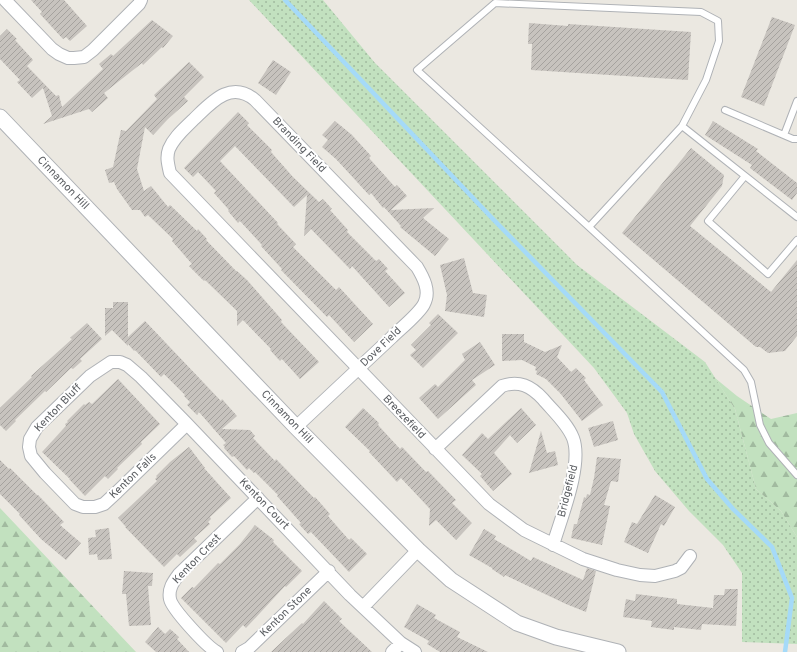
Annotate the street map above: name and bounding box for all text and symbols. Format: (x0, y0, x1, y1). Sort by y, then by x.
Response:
street label: Branding Field (269, 114, 329, 176)
street label: Cinnamon Hill (34, 153, 92, 213)
street label: Dove Field (358, 324, 404, 370)
street label: Kenton Bluff (32, 381, 85, 435)
street label: Cinnamon Hill (258, 387, 316, 447)
street label: Breezefield (380, 392, 428, 442)
street label: Kenton Falls (107, 450, 159, 502)
street label: Bridgefield (555, 463, 581, 519)
street label: Kenton Court (236, 475, 292, 533)
street label: Kenton Crest (170, 531, 224, 587)
street label: Kenton Stone (257, 584, 315, 640)

